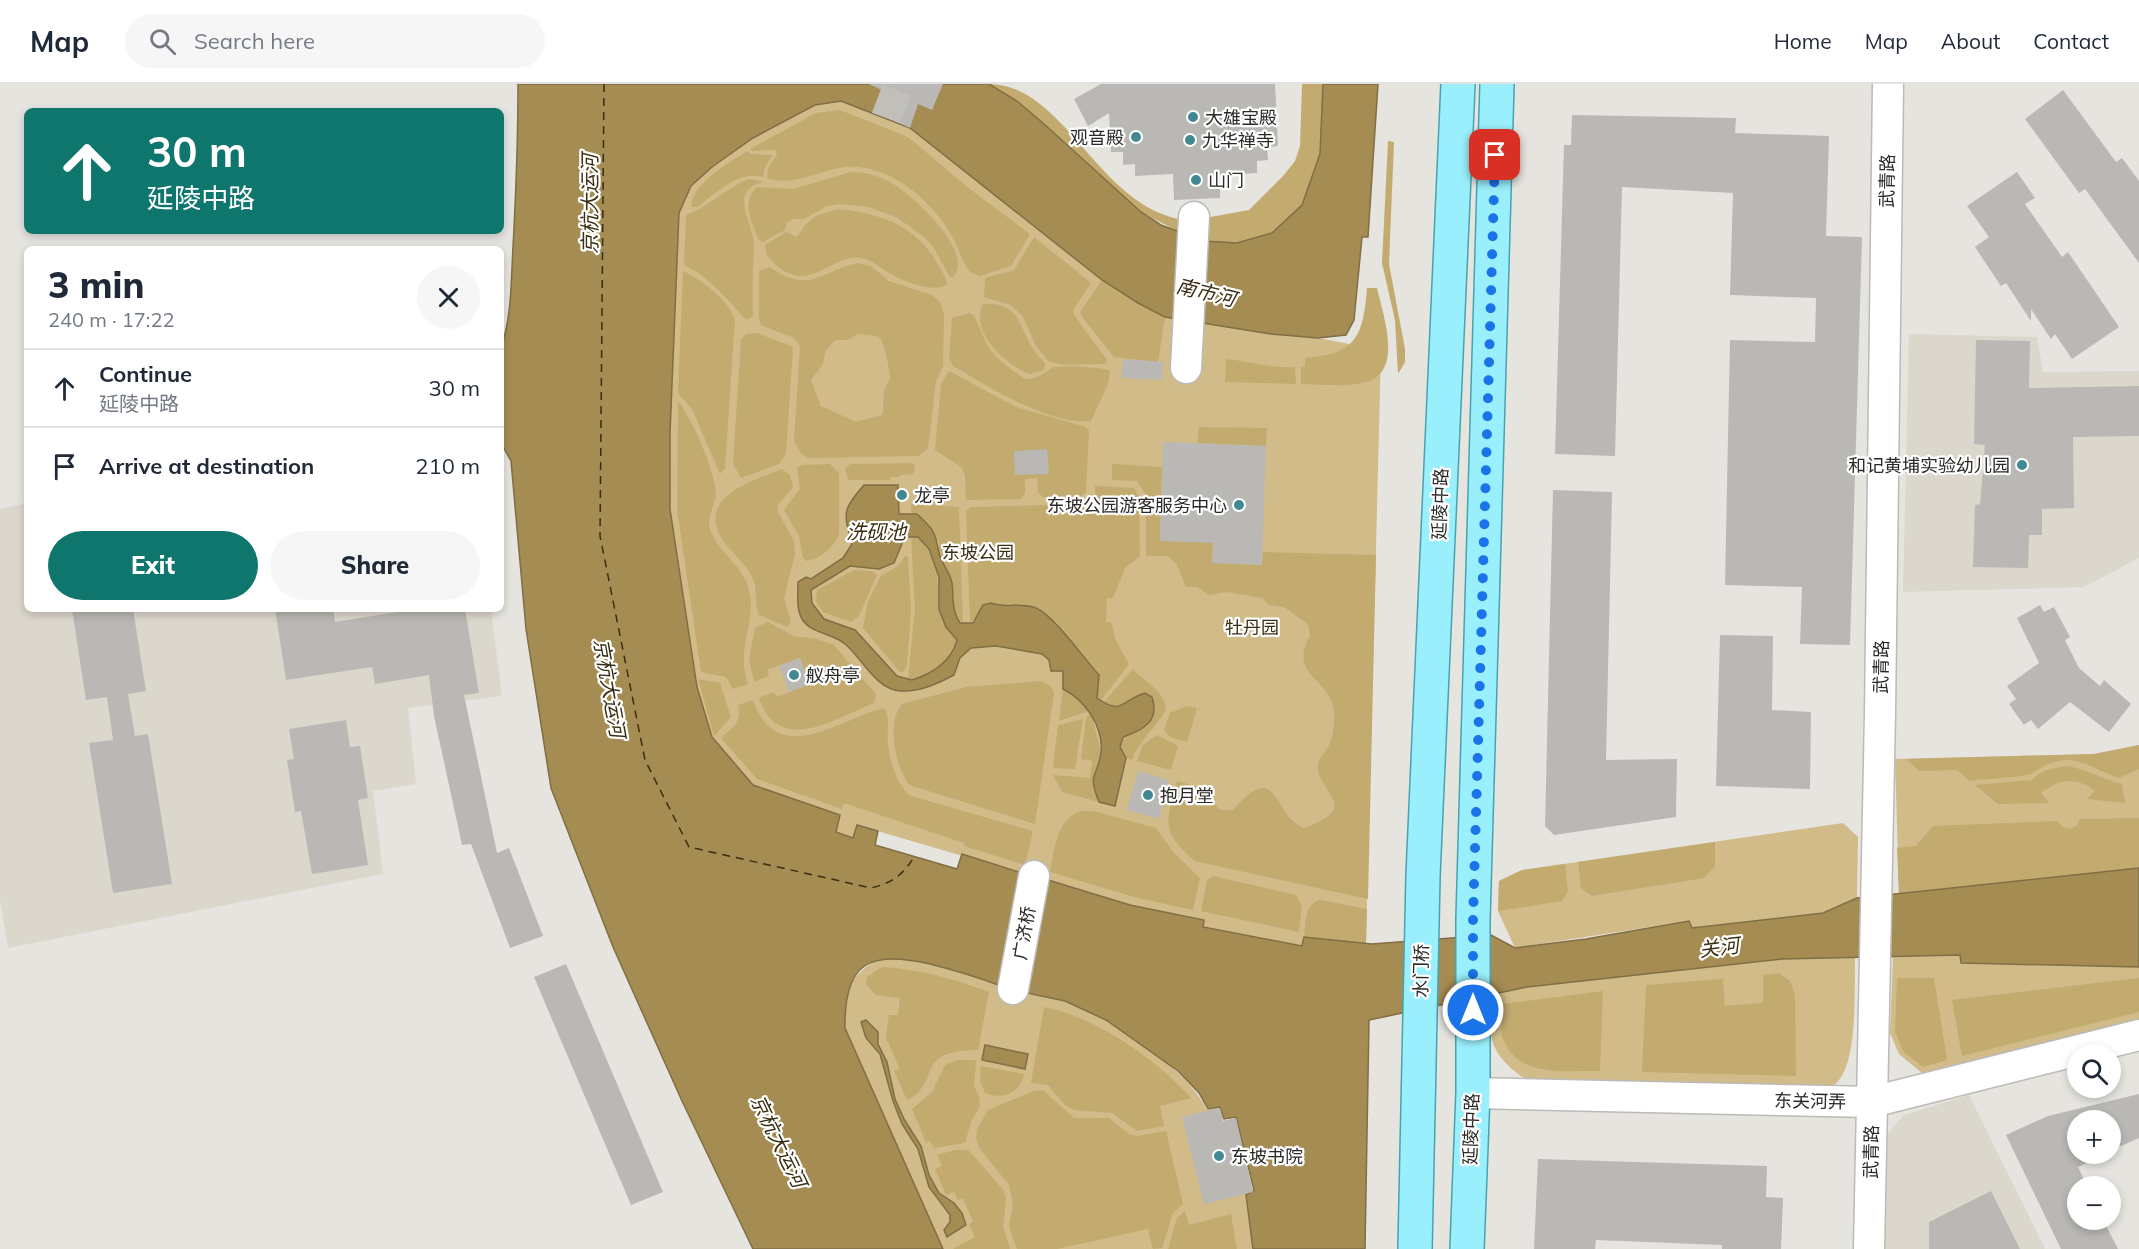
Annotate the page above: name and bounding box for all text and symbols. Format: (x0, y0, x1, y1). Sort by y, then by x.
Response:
search box (125, 14, 545, 68)
text: Map (30, 24, 89, 59)
icon: search (146, 25, 179, 58)
text: Search here (194, 27, 315, 55)
text: Home (1774, 28, 1832, 54)
text: Map (1865, 28, 1908, 54)
text: About (1941, 28, 2000, 54)
text: Contact (2033, 28, 2109, 54)
place label: 大雄宝殿 (1205, 106, 1277, 129)
marker: 大雄宝殿 (1186, 110, 1200, 124)
text: 30 m (147, 125, 247, 178)
place label: 观音殿 (1070, 126, 1124, 149)
place label: 九华禅寺 (1202, 129, 1274, 152)
pin (1469, 129, 1520, 180)
marker: 观音殿 (1129, 130, 1143, 144)
icon: ahead (48, 132, 126, 210)
marker: 九华禅寺 (1183, 133, 1197, 147)
icon: arrive (1478, 138, 1511, 171)
water label: 京杭大运河 (577, 150, 602, 254)
street label: 武青路 (1875, 154, 1899, 208)
place label: 山门 (1208, 169, 1244, 192)
marker: 山门 (1189, 173, 1203, 187)
text: 延陵中路 (147, 181, 255, 215)
text: 3 min (48, 262, 144, 307)
button: close (417, 266, 480, 329)
water label: 南市河 (1174, 273, 1242, 312)
text: 240 m · 17:22 (48, 307, 174, 332)
text: Continue (99, 360, 192, 388)
icon: ahead (48, 372, 81, 405)
text: 30 m (429, 374, 480, 402)
text: 延陵中路 (99, 391, 179, 416)
icon: arrive (48, 450, 81, 483)
text: Arrive at destination (99, 452, 314, 480)
text: 210 m (415, 452, 480, 480)
place label: 和记黄埔实验幼儿园 (1848, 454, 2010, 477)
marker: 和记黄埔实验幼儿园 (2015, 458, 2029, 472)
street label: 延陵中路 (1427, 468, 1453, 540)
place label: 龙亭 (914, 484, 950, 507)
marker: 龙亭 (895, 488, 909, 502)
place label: 东坡公园游客服务中心 (1047, 494, 1227, 517)
marker: 东坡公园游客服务中心 (1232, 498, 1246, 512)
water label: 洗砚池 (846, 519, 908, 544)
button: Exit (48, 531, 258, 600)
button: Share (270, 531, 480, 600)
park label: 东坡公园 (942, 541, 1014, 564)
park label: 牡丹园 (1225, 616, 1279, 639)
water label: 京杭大运河 (589, 637, 632, 743)
street label: 武青路 (1869, 640, 1893, 694)
place label: 舣舟亭 (806, 664, 860, 687)
marker: 舣舟亭 (787, 668, 801, 682)
place label: 抱月堂 (1160, 784, 1214, 807)
marker: 抱月堂 (1141, 788, 1155, 802)
street label: 广济桥 (1008, 904, 1040, 962)
water label: 关河 (1698, 932, 1744, 962)
street label: 水门桥 (1409, 944, 1433, 998)
position arrow (1441, 978, 1505, 1042)
map controls (2067, 1044, 2121, 1230)
button: search (2067, 1044, 2121, 1098)
street label: 东关河弄 (1774, 1089, 1846, 1113)
water label: 京杭大运河 (746, 1091, 814, 1195)
street label: 延陵中路 (1458, 1093, 1484, 1165)
button: + (2067, 1110, 2121, 1164)
street label: 武青路 (1859, 1125, 1883, 1179)
place label: 东坡书院 (1231, 1145, 1303, 1168)
marker: 东坡书院 (1212, 1149, 1226, 1163)
button: − (2067, 1176, 2121, 1230)

